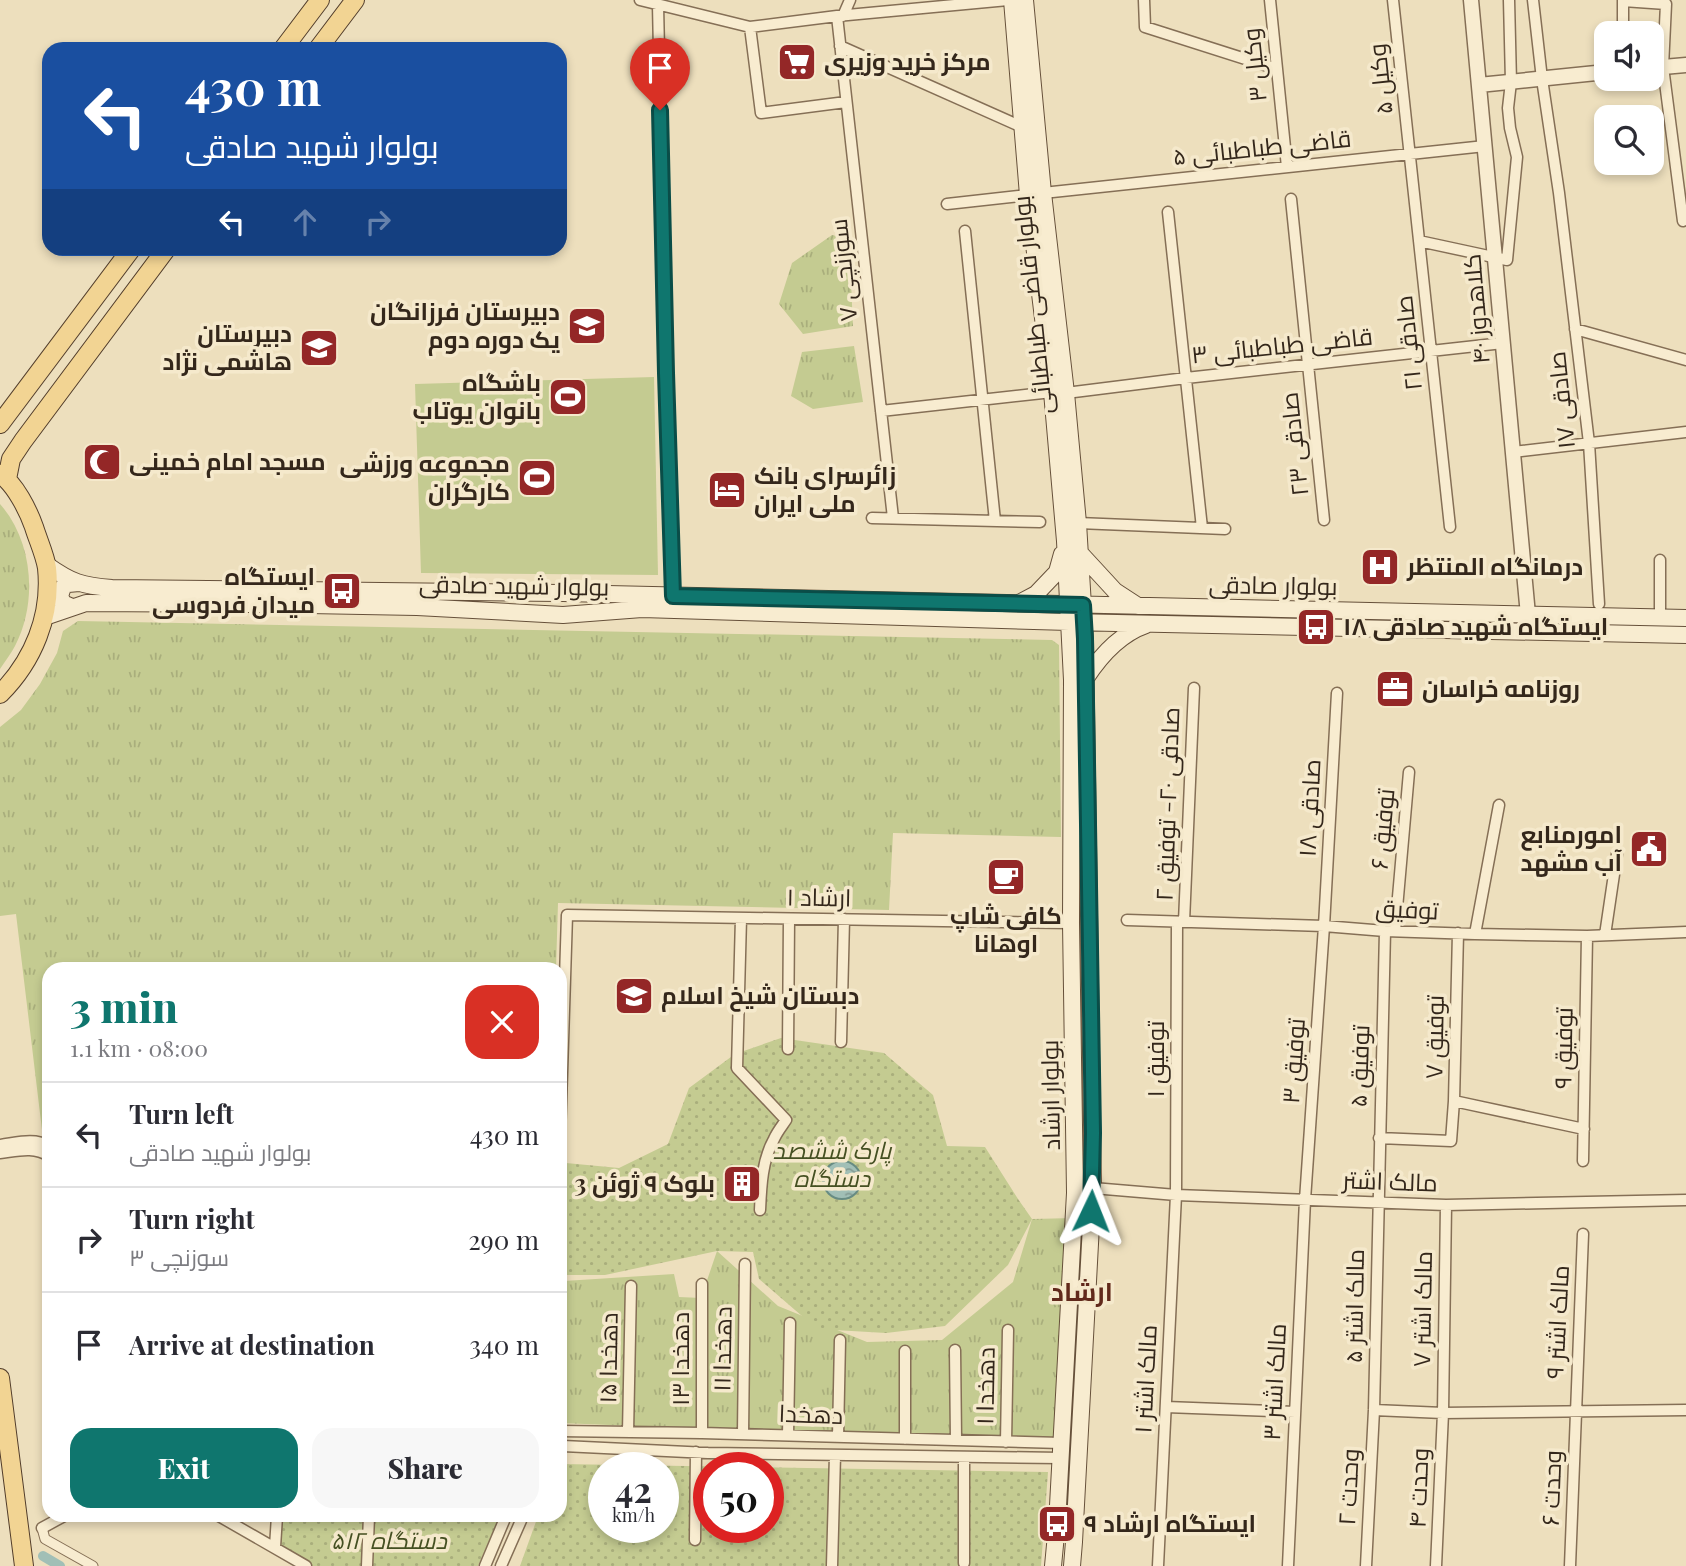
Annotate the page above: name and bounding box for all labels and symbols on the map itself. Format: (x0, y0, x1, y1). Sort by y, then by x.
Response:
street label: وکيل ۳ (1233, 27, 1273, 104)
pin (630, 38, 690, 110)
supermarket icon: مرکز خرید وزیری (776, 41, 818, 83)
street label: وکيل ۵ (1359, 42, 1399, 116)
place label: مرکز خرید وزیری (824, 44, 991, 76)
street label: قاضی طباطبائی ۵ (1171, 121, 1353, 171)
street label: بولوار قاضی طباطبائی (1004, 194, 1058, 416)
street label: سوزنچی ۷ (821, 217, 865, 323)
street label: کلاهدوز ۴۰ (1454, 253, 1496, 366)
place label: دبیرستان فرزانگان یک دوره دوم (370, 294, 560, 356)
street label: صادقی ۲۱ (1386, 294, 1428, 392)
school or university icon: دبیرستان فرزانگان یک دوره دوم (566, 305, 608, 347)
place label: دبیرستان هاشمی نژاد (162, 316, 292, 376)
street label: قاضی طباطبائی ۳ (1189, 319, 1374, 369)
school or university icon: دبیرستان هاشمی نژاد (298, 327, 340, 369)
street label: صادقی ۱۷ (1539, 350, 1581, 450)
place label: باشگاه بانوان یوتاب (413, 365, 541, 425)
sports icon: باشگاه بانوان یوتاب (547, 376, 589, 418)
street label: صادقی ۲۳ (1272, 391, 1314, 498)
mosque icon: مسجد امام خمینی (81, 441, 123, 483)
place label: مسجد امام خمینی (129, 444, 326, 478)
place label: مجموعه ورزشی کارگران (340, 446, 510, 506)
sports icon: مجموعه ورزشی کارگران (516, 457, 558, 499)
place label: زائرسرای بانک ملی ایران (754, 458, 896, 518)
hotel icon: زائرسرای بانک ملی ایران (706, 469, 748, 511)
hospital icon: درمانگاه المنتظر (1359, 546, 1401, 588)
place label: درمانگاه المنتظر (1406, 549, 1583, 581)
place label: ایستگاه میدان فردوسی (152, 559, 315, 619)
street label: بولوار شهید صادقی (419, 566, 610, 602)
street label: بولوار صادقی (1208, 567, 1338, 601)
bus stop icon: ایستگاه میدان فردوسی (321, 570, 363, 612)
bus stop icon: ایستگاه شهید صادقی ۱۸ (1295, 606, 1337, 648)
place label: ایستگاه شهید صادقی ۱۸ (1343, 609, 1608, 641)
office icon: روزنامه خراسان (1374, 668, 1416, 710)
place label: روزنامه خراسان (1422, 671, 1580, 703)
street label: صادقی ۲۰- توفیق ۲ (1147, 706, 1186, 901)
street label: صادقی ۱۸ (1289, 758, 1327, 858)
street label: توفیق ۶ (1362, 787, 1402, 871)
place label: امورمنابع آب مشهد (1520, 817, 1622, 877)
public building icon: امورمنابع آب مشهد (1628, 828, 1670, 870)
cafe icon: کافی شاپ اوهانا (985, 856, 1027, 898)
street label: ارشاد ۱ (786, 879, 852, 913)
street label: توفیق (1375, 890, 1440, 927)
place label: کافی شاپ اوهانا (950, 898, 1062, 958)
school or university icon: دبستان شیخ اسلام (613, 975, 655, 1017)
place label: دبستان شیخ اسلام (661, 978, 859, 1012)
street label: توفیق ۷ (1416, 994, 1451, 1079)
street label: توفیق ۹ (1545, 1006, 1580, 1089)
street label: توفیق ۳ (1273, 1016, 1312, 1105)
street label: توفیق ۱ (1138, 1020, 1171, 1097)
street label: توفیق ۵ (1341, 1024, 1376, 1108)
street label: بولوار ارشاد (1032, 1039, 1066, 1151)
park label: پارک‌ ششصد دستگاه (773, 1133, 893, 1193)
street label: مالک اشتر (1340, 1162, 1438, 1198)
building icon: بلوک ۹ ژوئن 3 (721, 1163, 763, 1205)
place label: بلوک ۹ ژوئن 3 (575, 1166, 715, 1198)
position arrow (1054, 1174, 1128, 1248)
street label: مالک اشتر ۵ (1336, 1249, 1370, 1363)
street label: مالک اشتر ۷ (1404, 1251, 1438, 1367)
street label: مالک اشتر ۹ (1537, 1264, 1575, 1379)
district label: ارشاد (1051, 1273, 1113, 1308)
street label: دهخدا ۱۱ (704, 1306, 738, 1392)
street label: دهخدا ۱۵ (590, 1312, 624, 1404)
street label: دهخدا ۱۳ (663, 1312, 695, 1406)
street label: مالک اشتر ۳ (1254, 1322, 1292, 1441)
street label: مالک اشتر ۱ (1125, 1324, 1163, 1434)
street label: دهخدا ۱ (967, 1347, 1001, 1425)
street label: دهخدا (778, 1396, 844, 1430)
street label: وحدت ۴ (1400, 1447, 1434, 1529)
street label: وحدت ۲ (1329, 1448, 1365, 1526)
street label: وحدت ۶ (1533, 1450, 1567, 1526)
speed limit sign: 50 (693, 1452, 784, 1543)
bus stop icon: ایستگاه ارشاد ۹ (1036, 1503, 1078, 1545)
place label: ایستگاه ارشاد ۹ (1084, 1506, 1256, 1538)
park label: ۵۱۲ دستگاه (331, 1523, 448, 1555)

